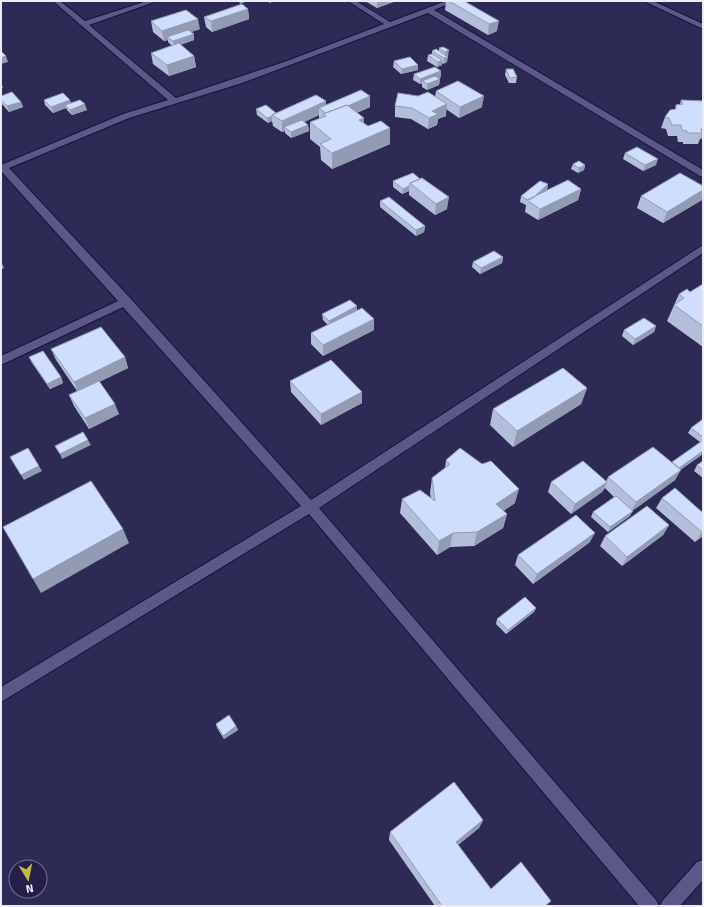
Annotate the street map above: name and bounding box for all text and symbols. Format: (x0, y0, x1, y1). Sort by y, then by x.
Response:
north arrow (8, 859, 48, 899)
text: N (25, 881, 35, 895)

